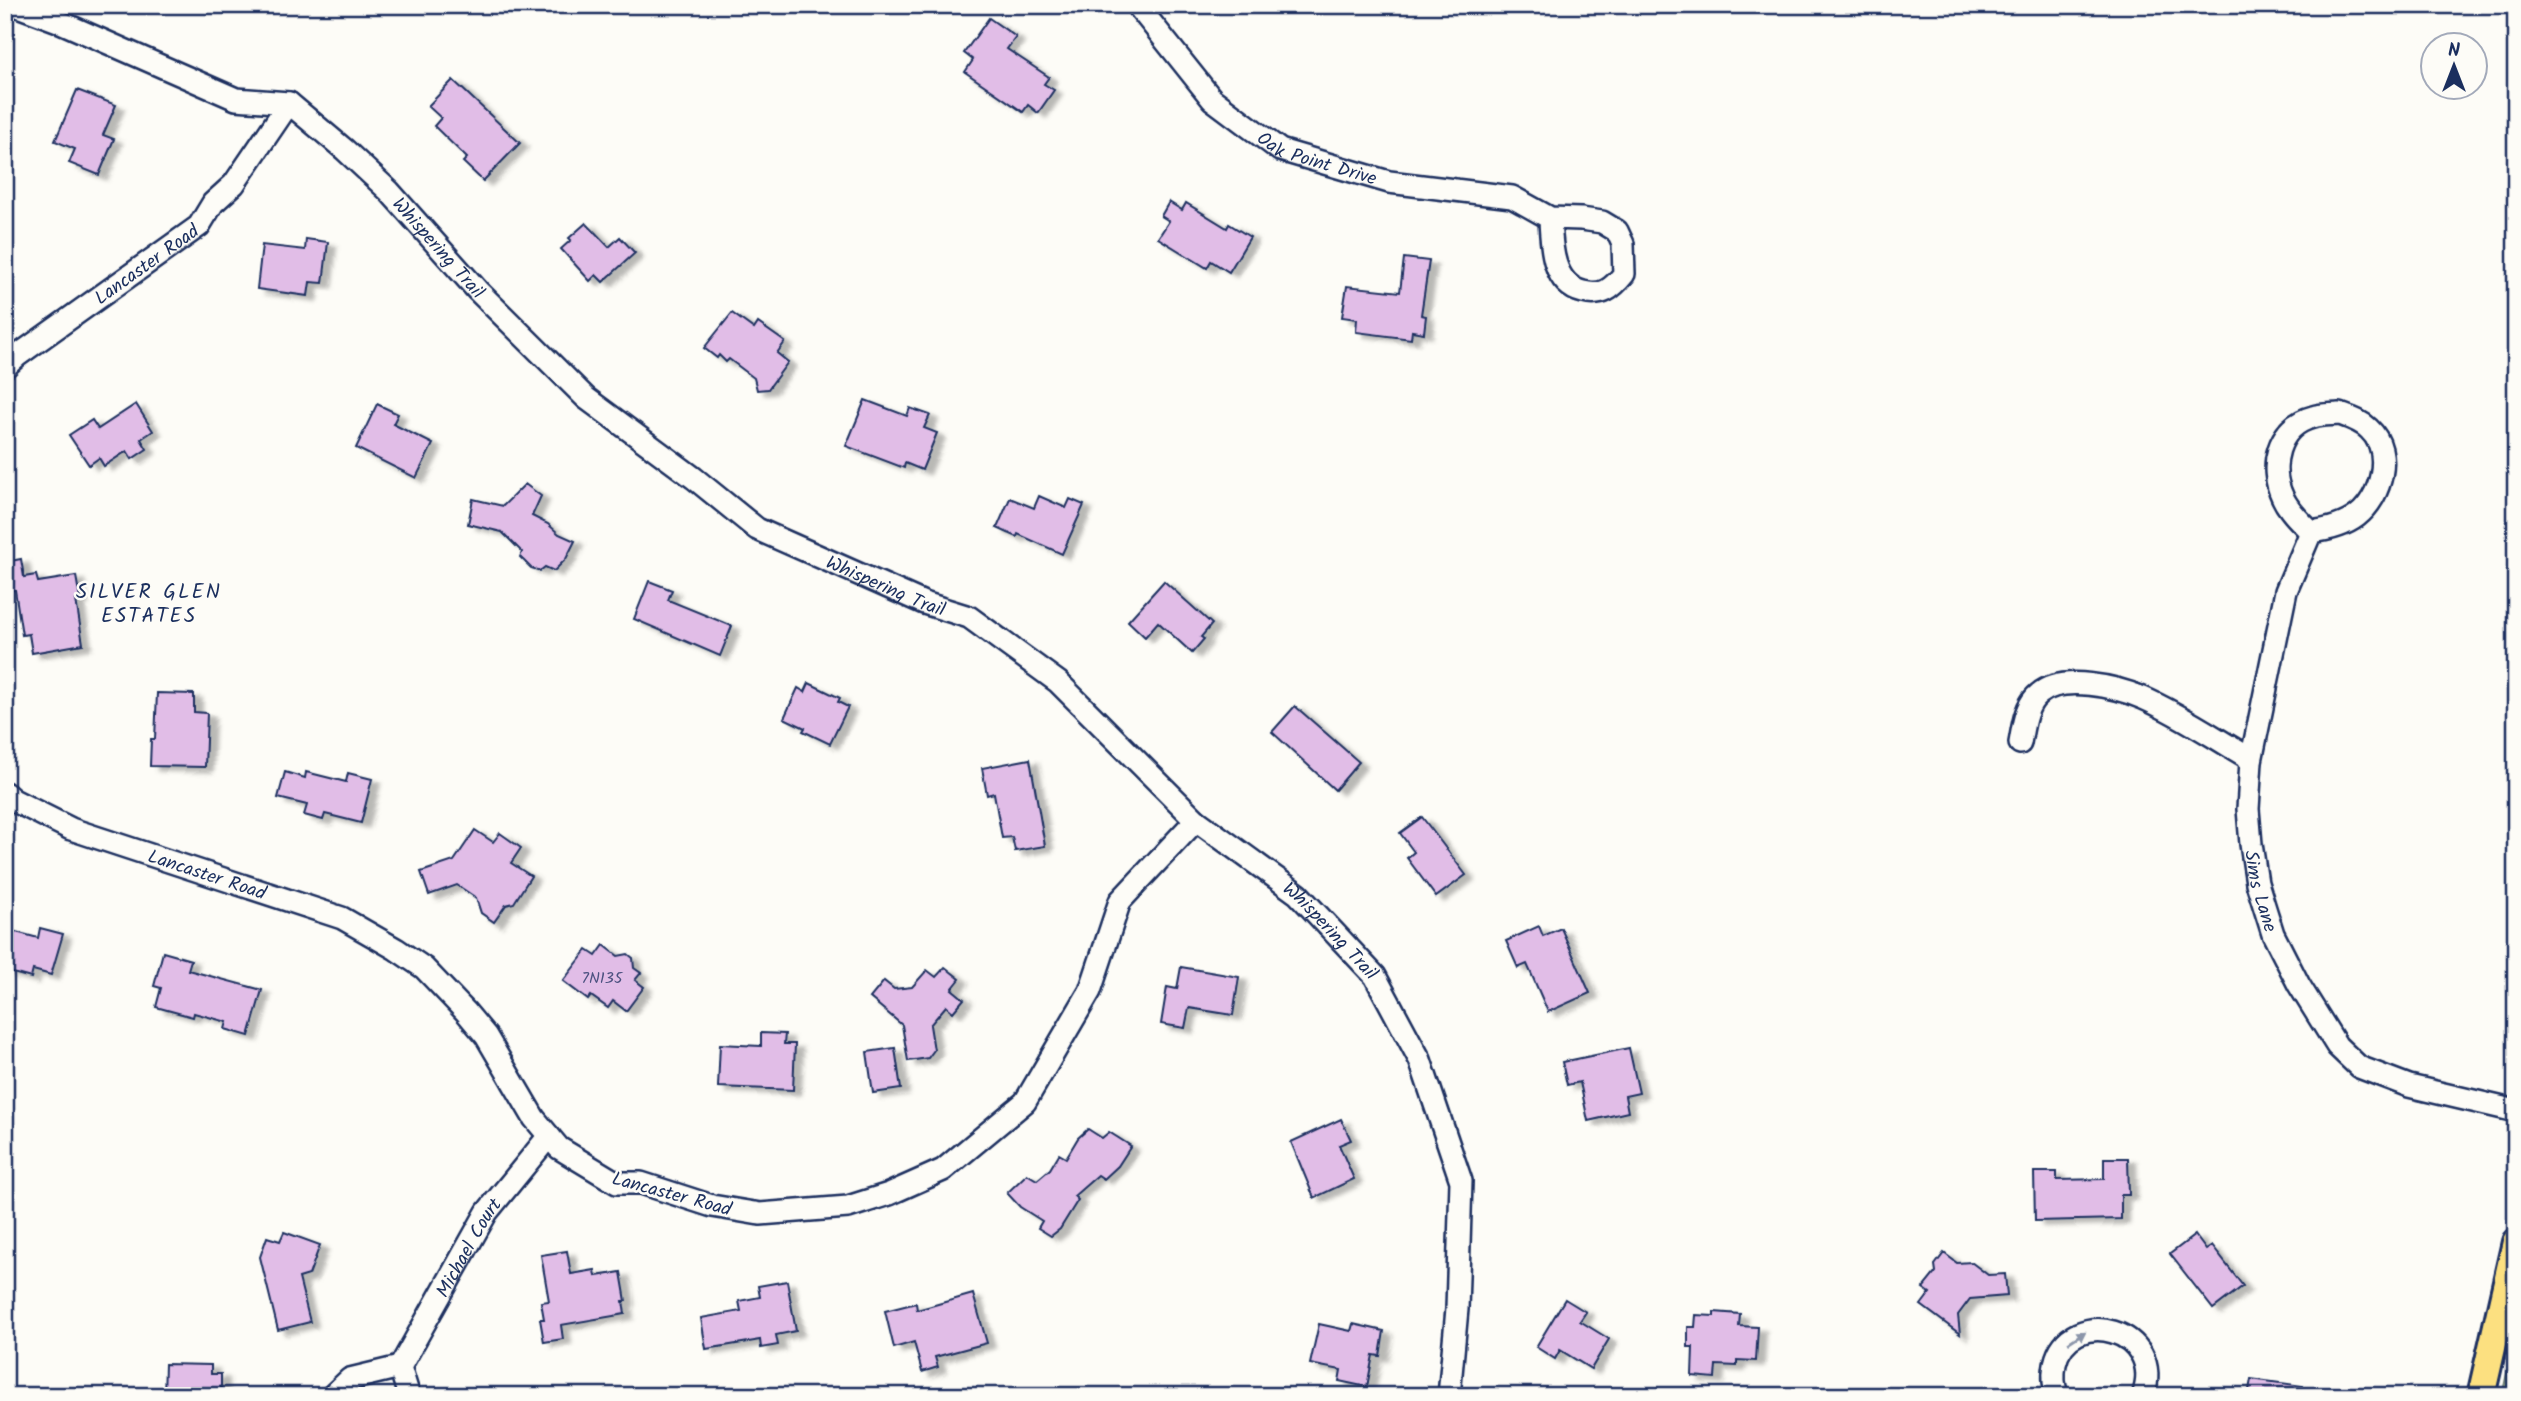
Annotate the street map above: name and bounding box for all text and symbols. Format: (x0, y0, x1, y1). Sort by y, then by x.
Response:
north arrow (2420, 32, 2490, 102)
text: N (2448, 36, 2460, 66)
street label: Oak Point Drive (1250, 125, 1380, 195)
street label: Whispering Trail (384, 191, 491, 307)
street label: Lancaster Road (89, 217, 206, 313)
street label: Whispering Trail (821, 548, 949, 626)
district label: SILVER GLEN ESTATES (76, 576, 222, 633)
street label: Lancaster Road (144, 842, 270, 909)
street label: Sims Lane (2235, 848, 2285, 937)
street label: Whispering Trail (1276, 875, 1385, 988)
house number: 7N135 (582, 966, 624, 991)
street label: Lancaster Road (608, 1165, 735, 1225)
street label: Michael Court (429, 1191, 510, 1304)
one-way arrow (2067, 1331, 2086, 1344)

